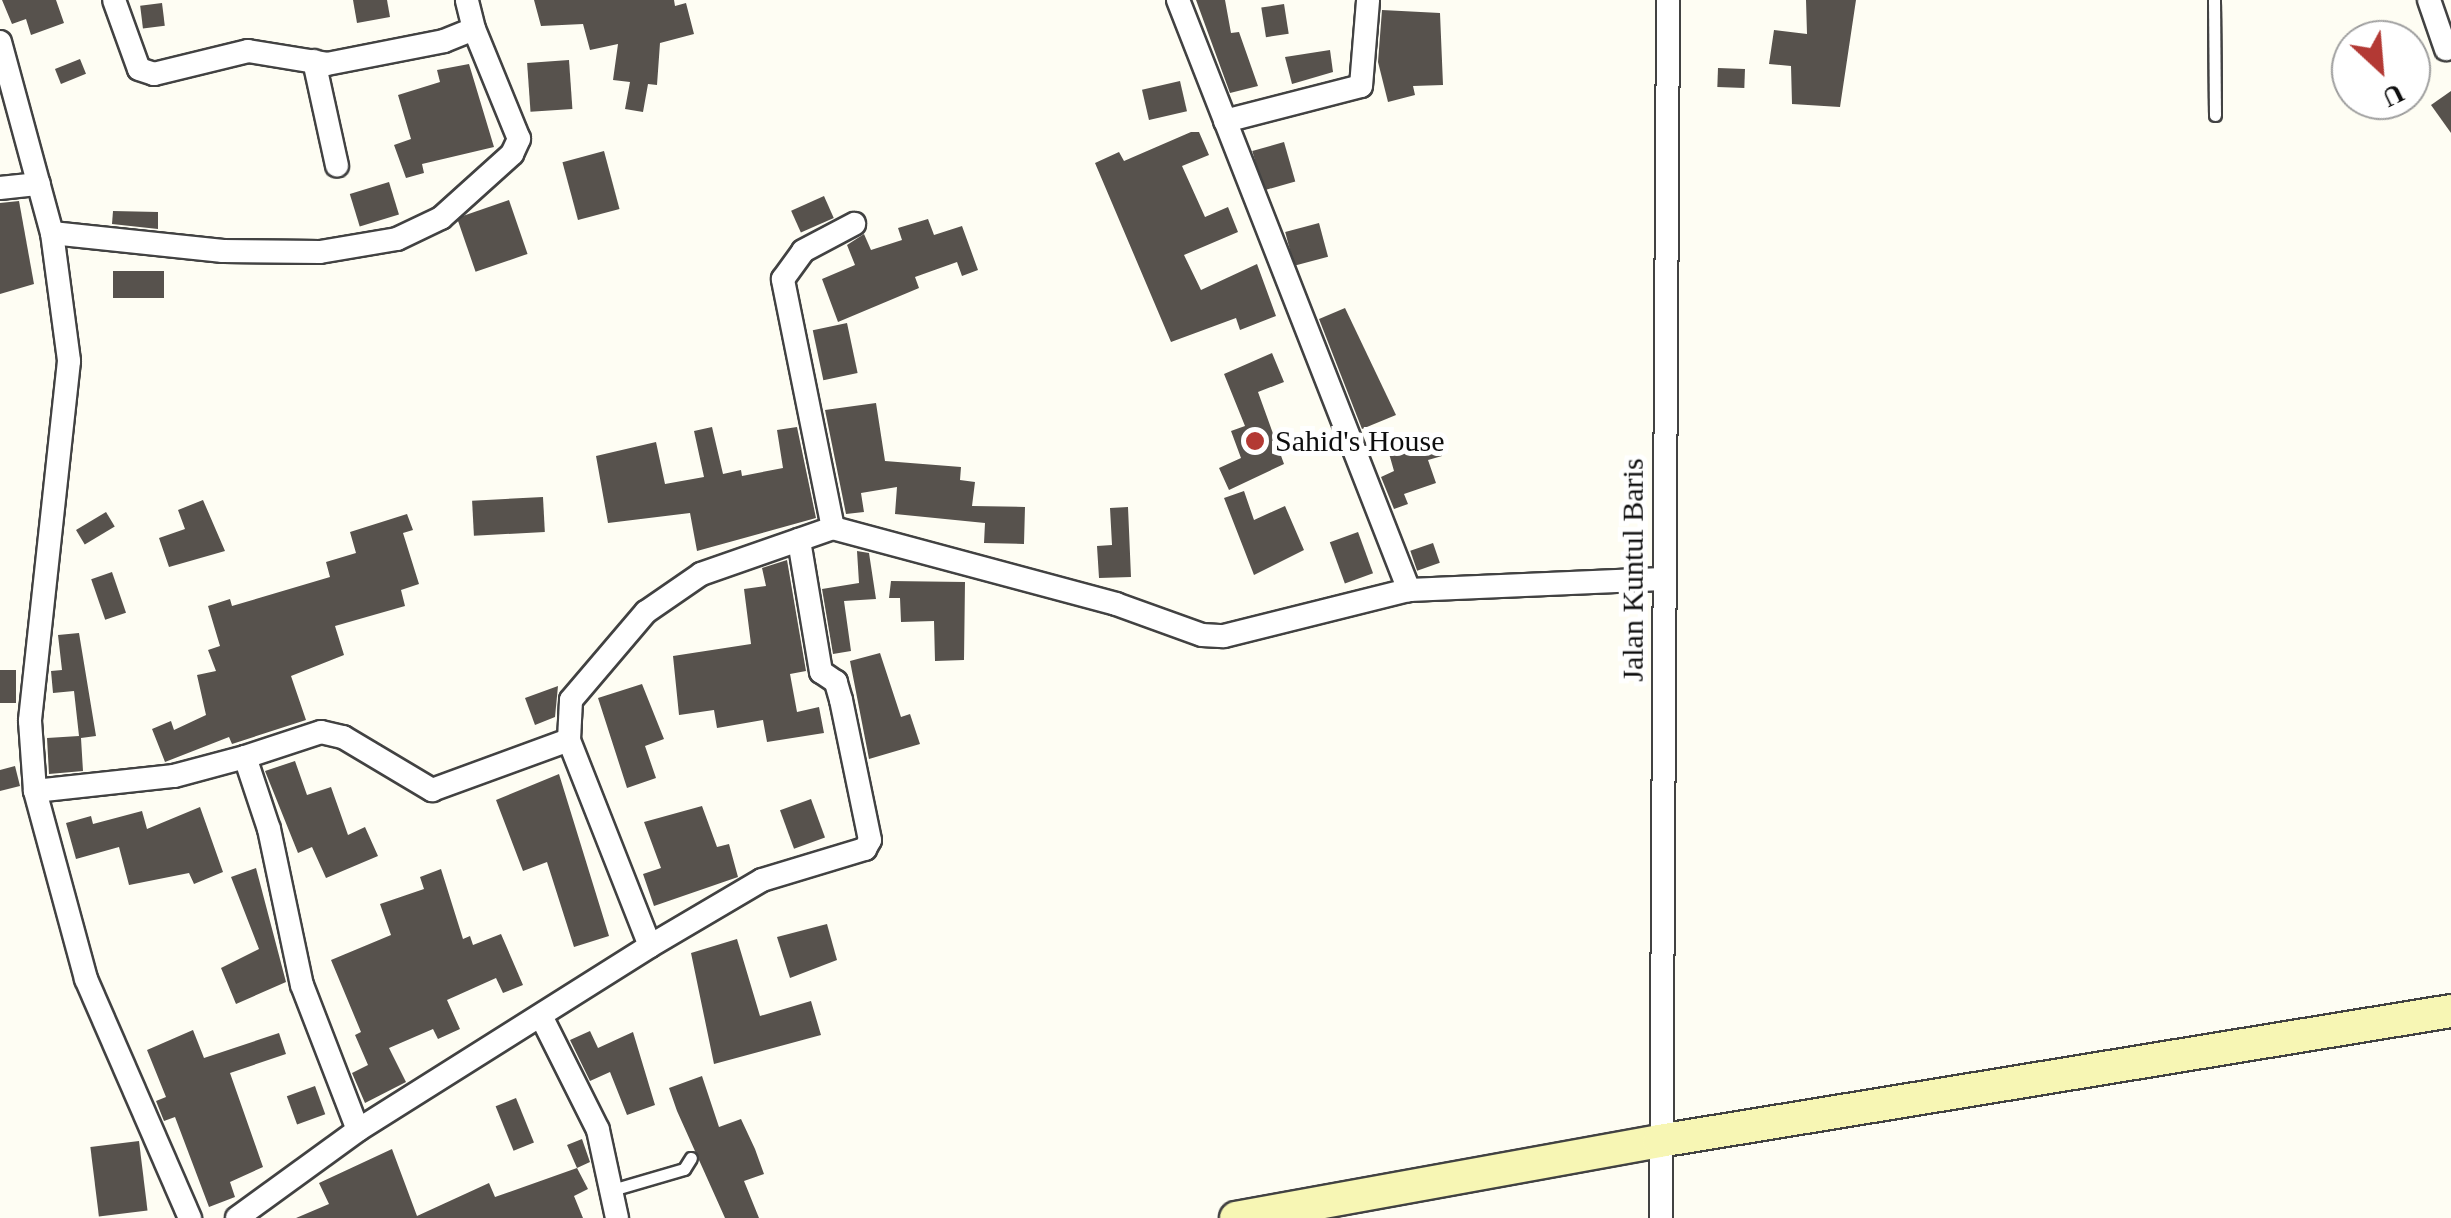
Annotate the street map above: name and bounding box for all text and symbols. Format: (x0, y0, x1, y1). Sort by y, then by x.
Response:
north arrow (2331, 20, 2431, 120)
text: U (2378, 77, 2409, 114)
place label: Sahid's House (1275, 423, 1445, 459)
marker: Sahid's House (1244, 430, 1266, 452)
street label: Jalan Kuntul Baris (1615, 458, 1651, 682)

